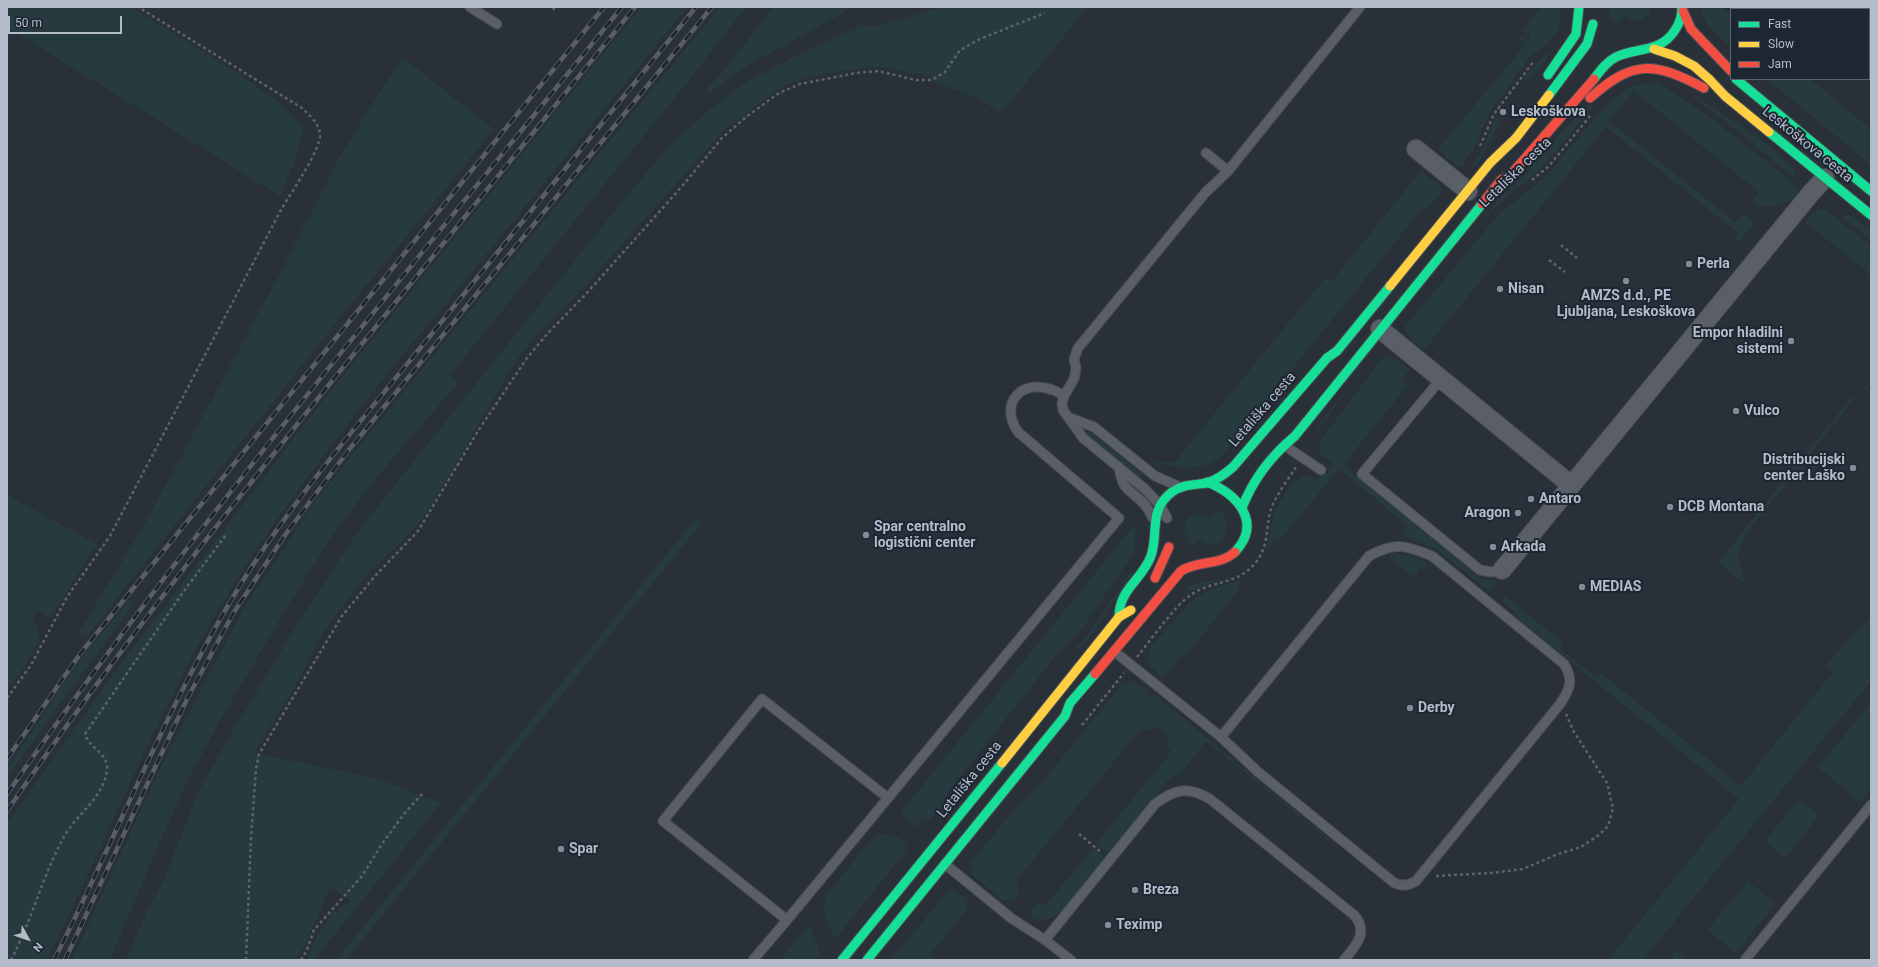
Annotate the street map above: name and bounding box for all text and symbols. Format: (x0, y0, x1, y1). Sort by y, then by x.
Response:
scale bar (10, 8, 124, 34)
legend (1730, 8, 1870, 80)
text: 50 m (15, 16, 42, 30)
text: Fast (1768, 17, 1791, 31)
text: Slow (1768, 37, 1794, 51)
text: Jam (1768, 57, 1792, 71)
street label: Leskoškova cesta (1758, 103, 1856, 187)
place label: Leskoškova (1511, 104, 1586, 120)
marker: Leskoškova (1498, 107, 1508, 117)
street label: Letališka cesta (1477, 134, 1555, 212)
place label: Perla (1697, 256, 1730, 272)
marker: Perla (1684, 259, 1694, 269)
marker: AMZS d.d., PE Ljubljana, Leskoškova (1621, 276, 1631, 286)
place label: Nisan (1508, 281, 1544, 297)
marker: Nisan (1495, 284, 1505, 294)
place label: AMZS d.d., PE Ljubljana, Leskoškova (1557, 288, 1695, 320)
place label: Empor hladilni sistemi (1693, 325, 1783, 358)
marker: Empor hladilni sistemi (1786, 336, 1796, 346)
street label: Letališka cesta (1226, 369, 1300, 451)
place label: Vulco (1744, 403, 1780, 419)
marker: Vulco (1731, 406, 1741, 416)
place label: Distribucijski center Laško (1763, 452, 1845, 484)
marker: Distribucijski center Laško (1848, 463, 1858, 473)
place label: Antaro (1539, 491, 1581, 507)
marker: Antaro (1526, 494, 1536, 504)
place label: DCB Montana (1678, 499, 1764, 515)
marker: DCB Montana (1665, 502, 1675, 512)
place label: Aragon (1464, 505, 1510, 521)
marker: Aragon (1513, 508, 1523, 518)
place label: Spar centralno logistični center (874, 519, 975, 552)
marker: Spar centralno logistični center (861, 530, 871, 540)
place label: Arkada (1501, 539, 1546, 555)
marker: Arkada (1488, 542, 1498, 552)
place label: MEDIAS (1590, 579, 1641, 595)
marker: MEDIAS (1577, 582, 1587, 592)
place label: Derby (1418, 700, 1455, 716)
marker: Derby (1405, 703, 1415, 713)
street label: Letališka cesta (934, 738, 1006, 822)
place label: Spar (569, 841, 598, 857)
marker: Spar (556, 844, 566, 854)
place label: Breza (1143, 882, 1179, 898)
marker: Breza (1130, 885, 1140, 895)
place label: Teximp (1116, 917, 1162, 933)
north arrow (8, 919, 48, 959)
marker: Teximp (1103, 920, 1113, 930)
text: N (30, 940, 45, 954)

